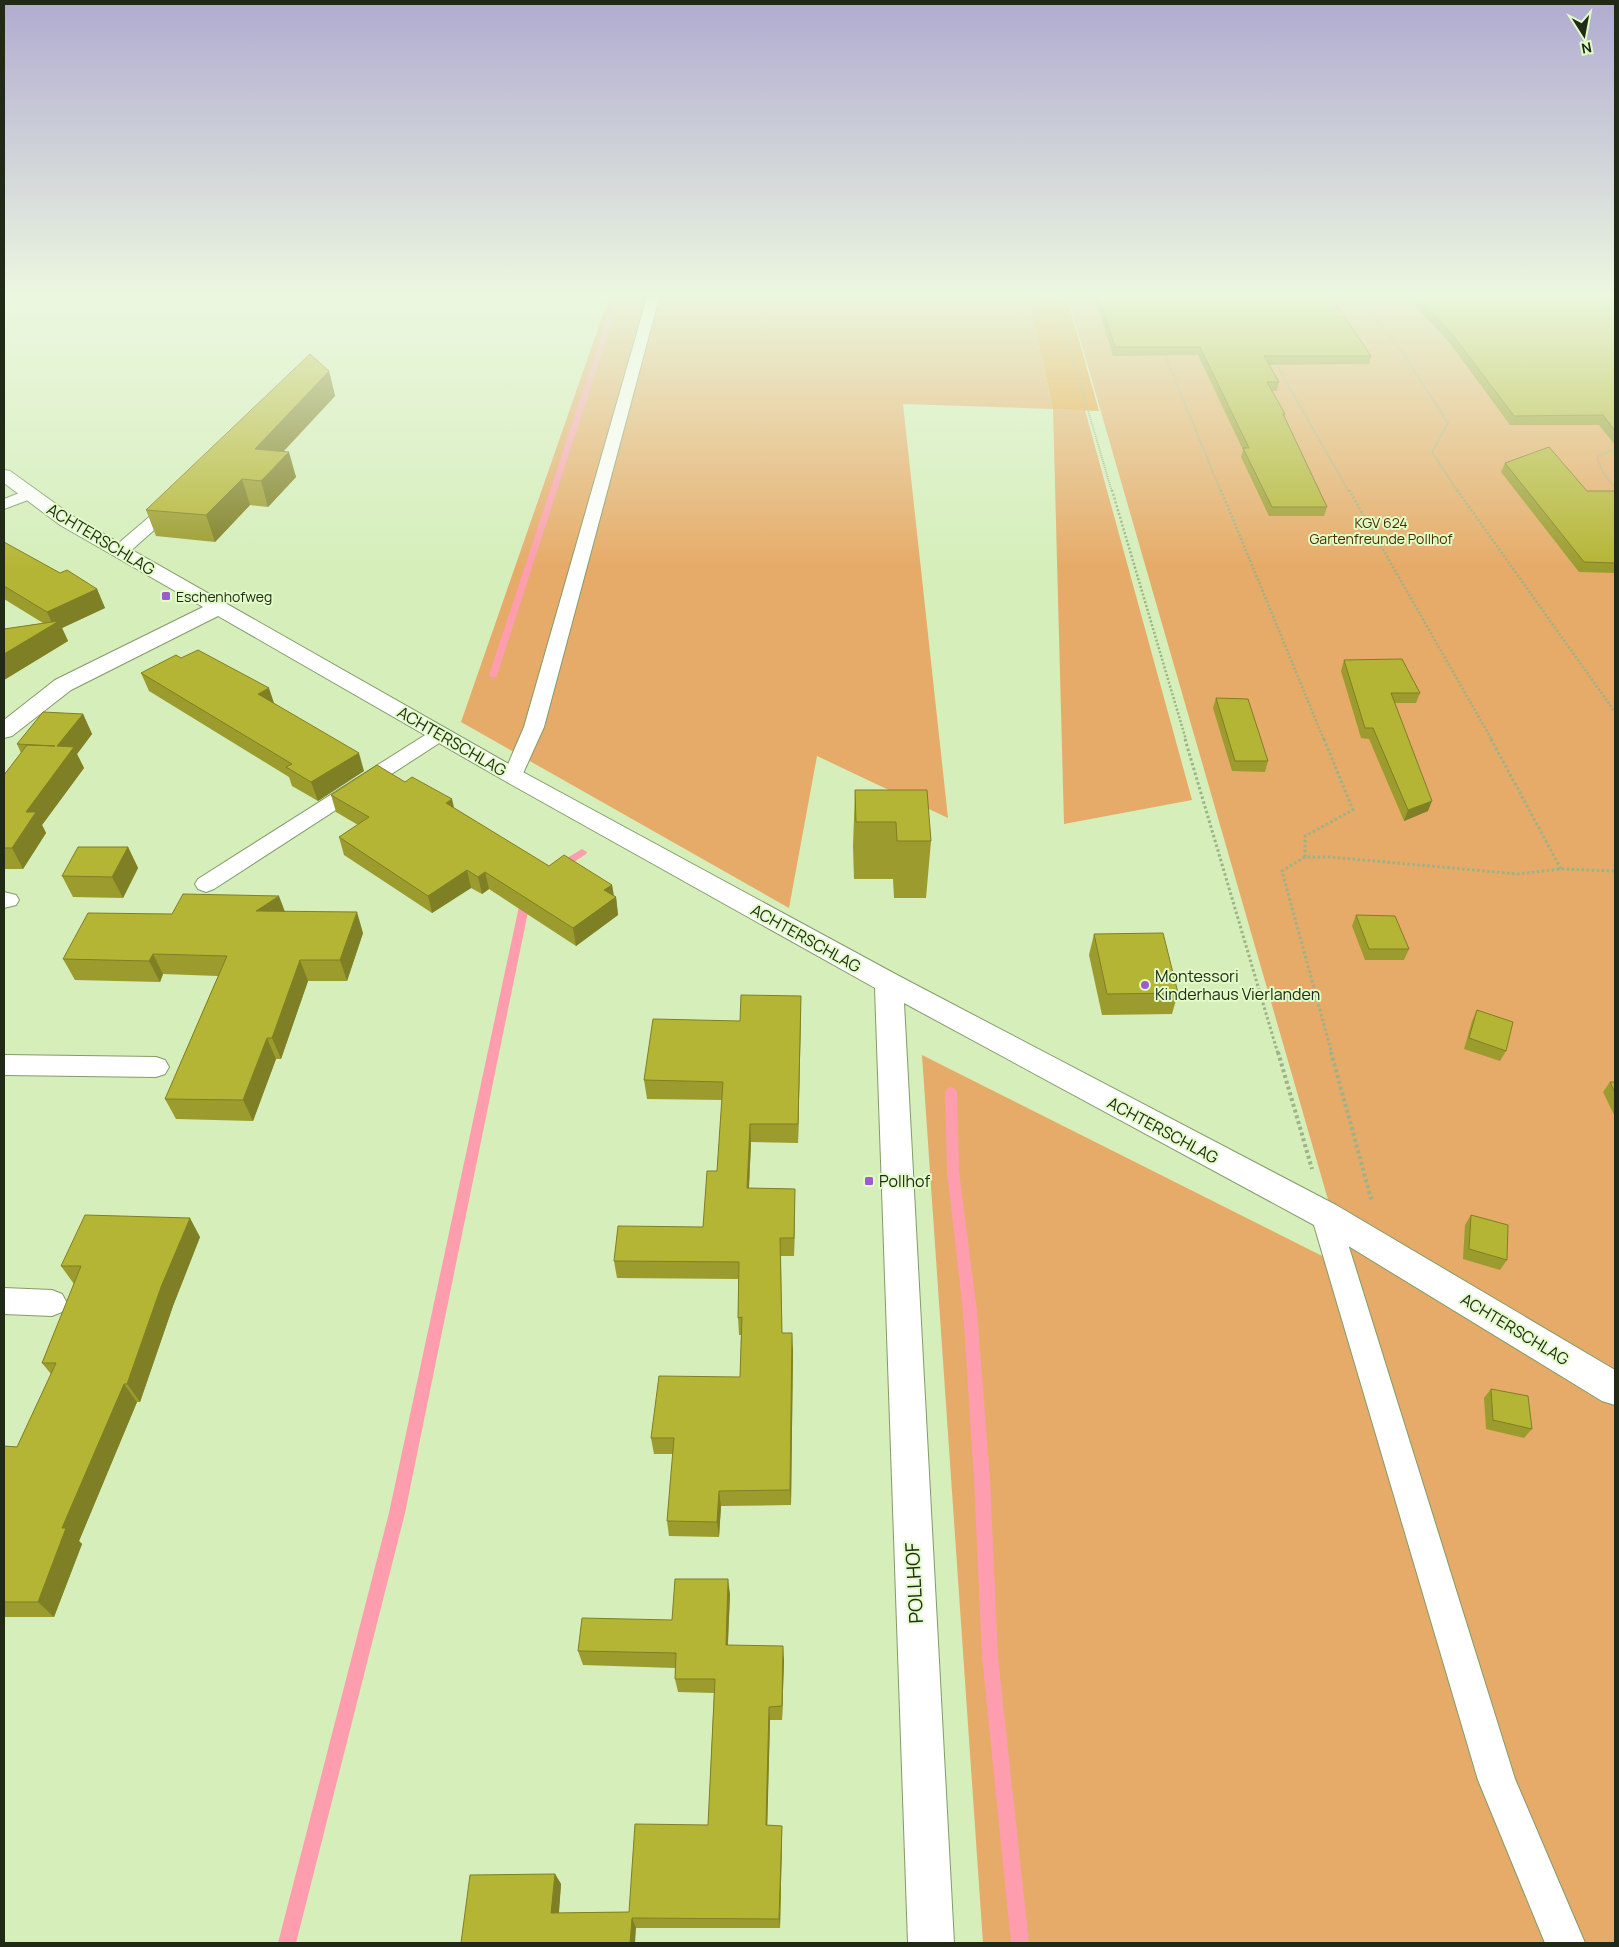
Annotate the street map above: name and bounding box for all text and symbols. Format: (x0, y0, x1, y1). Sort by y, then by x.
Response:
north arrow (1559, 10, 1609, 60)
text: N (1580, 38, 1593, 59)
street label: ACHTERSCHLAG (43, 498, 159, 580)
park label: KGV 624 Gartenfreunde Pollhof (1309, 513, 1453, 548)
place label: Eschenhofweg (176, 587, 272, 606)
marker: Eschenhofweg (160, 590, 172, 602)
street label: ACHTERSCHLAG (393, 701, 511, 781)
street label: ACHTERSCHLAG (747, 899, 865, 977)
place label: Montessori Kinderhaus Vierlanden (1155, 965, 1320, 1005)
marker: Montessori Kinderhaus Vierlanden (1139, 979, 1151, 991)
street label: ACHTERSCHLAG (1104, 1092, 1222, 1168)
place label: Pollhof (879, 1170, 931, 1192)
marker: Pollhof (863, 1175, 875, 1187)
street label: ACHTERSCHLAG (1457, 1288, 1573, 1370)
street label: POLLHOF (899, 1541, 929, 1624)

